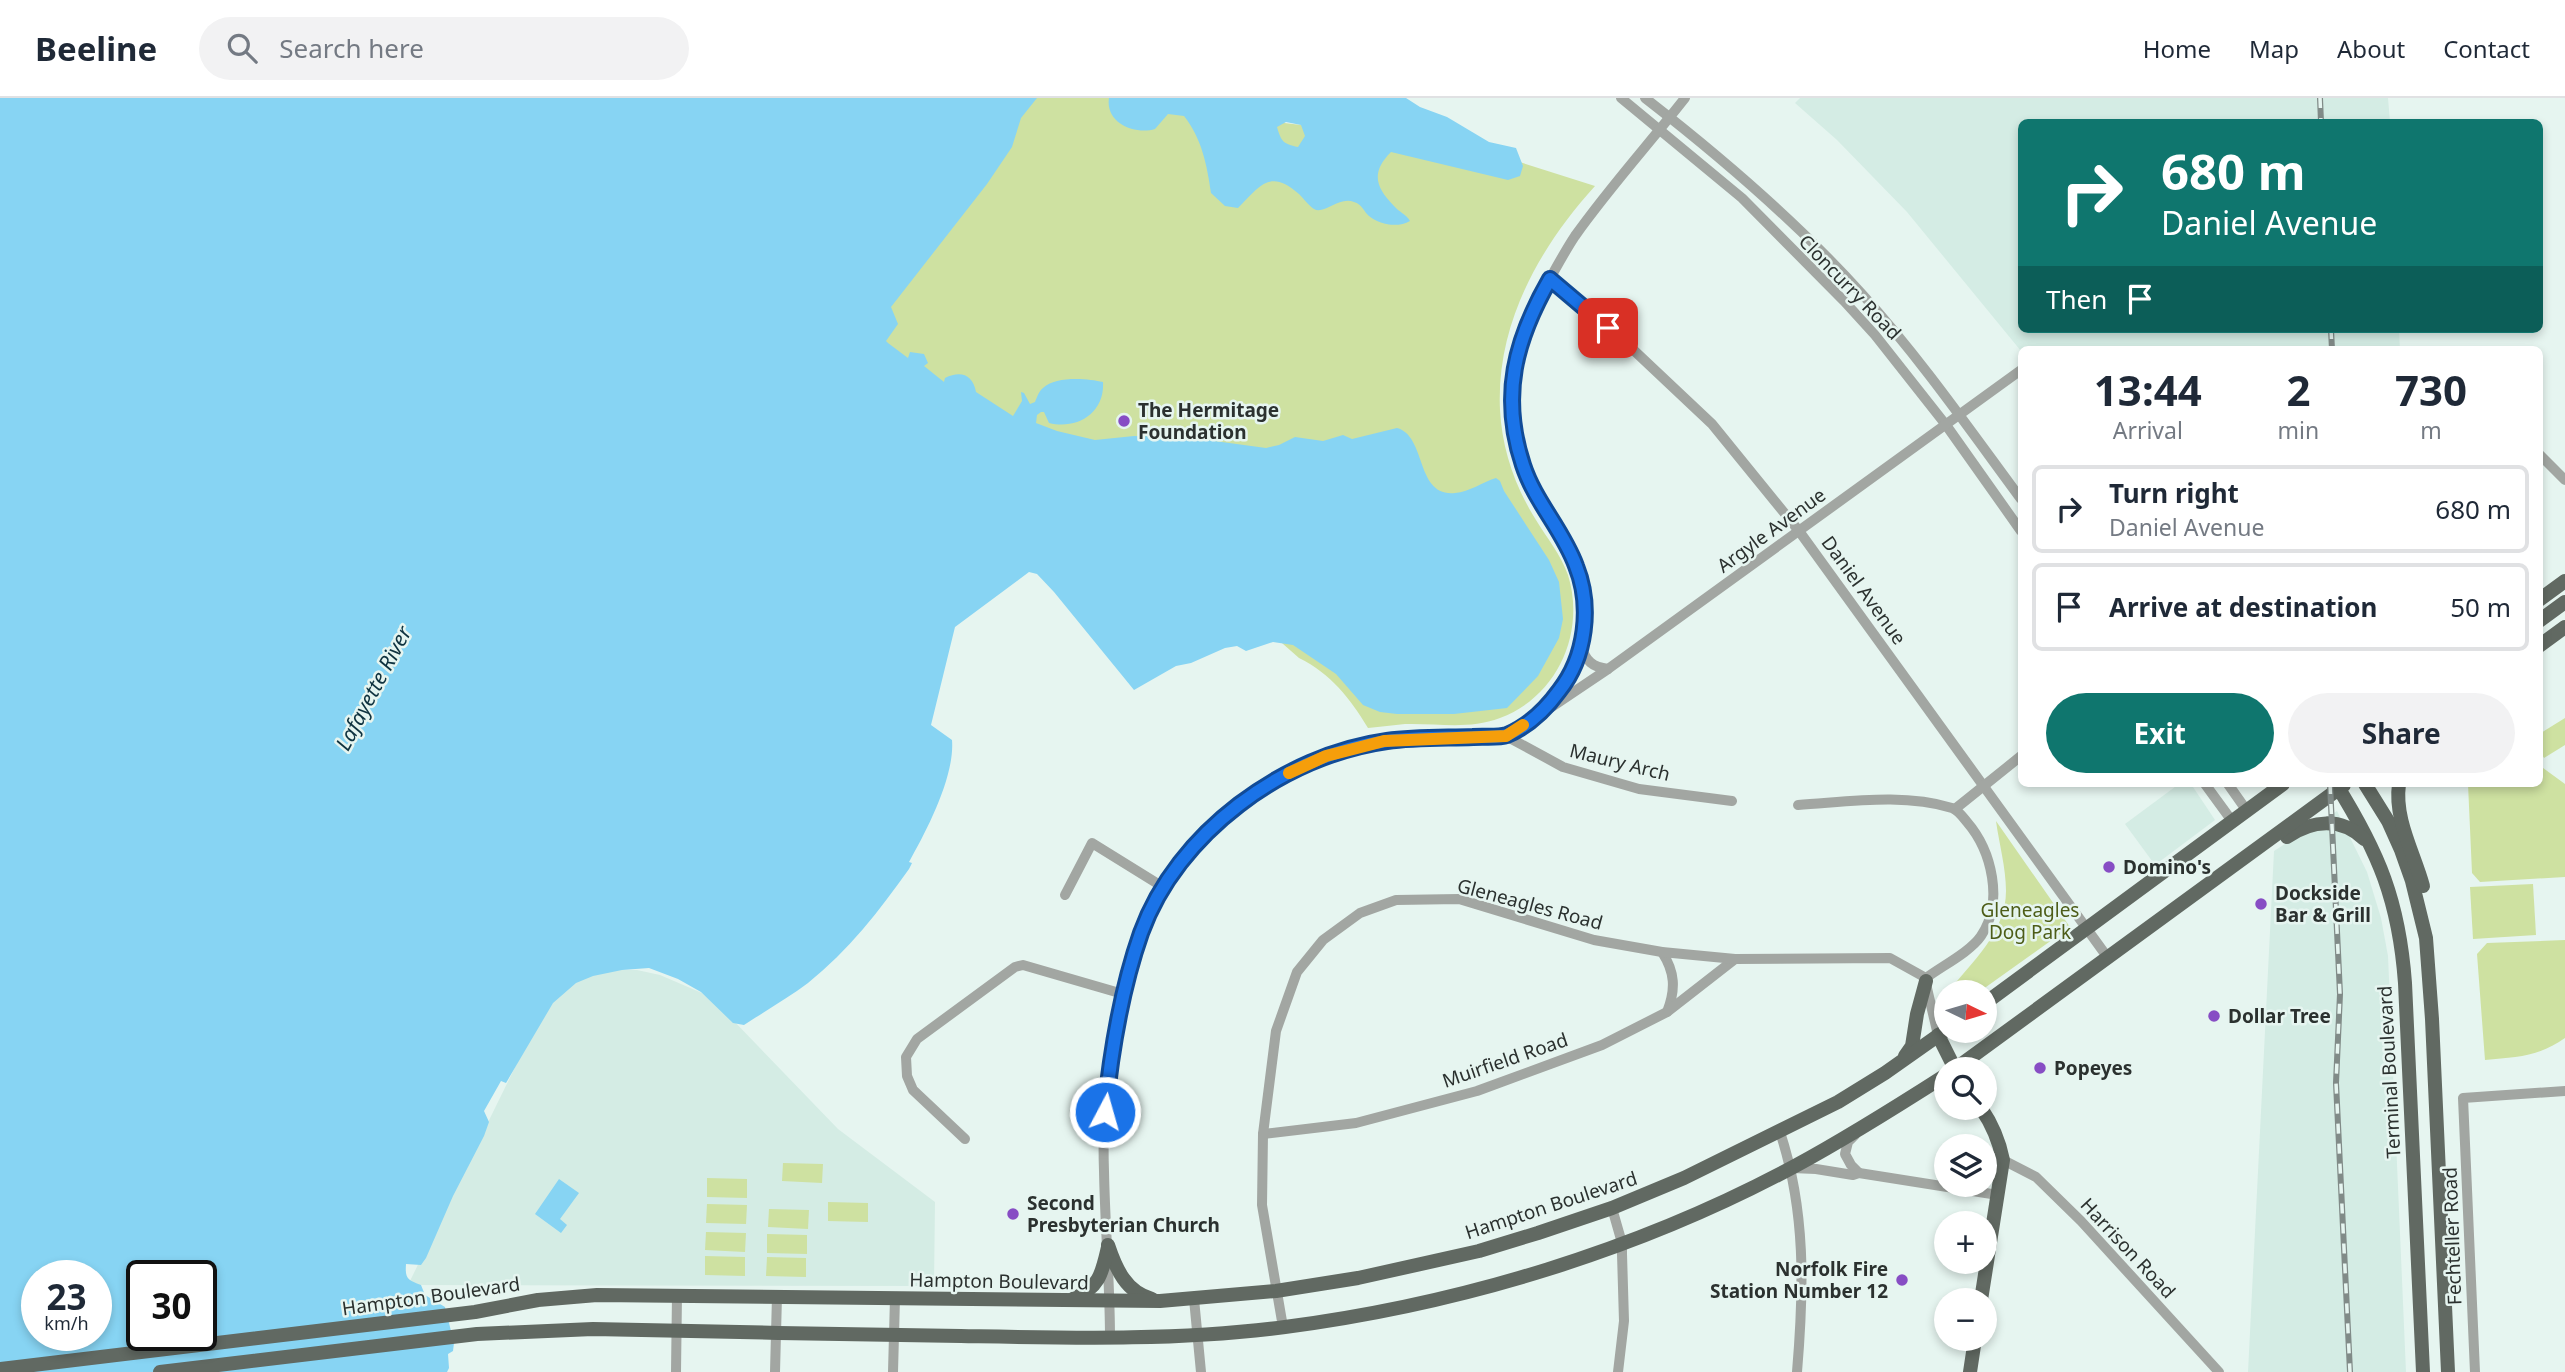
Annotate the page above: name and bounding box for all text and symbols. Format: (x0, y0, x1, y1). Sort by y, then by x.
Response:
search box (199, 17, 689, 80)
text: Beeline (35, 26, 157, 71)
icon: search (223, 29, 261, 67)
text: Search here (279, 30, 424, 66)
text: Home (2143, 32, 2211, 65)
text: Map (2249, 32, 2299, 65)
text: About (2337, 32, 2405, 65)
text: Contact (2443, 32, 2530, 65)
text: 680 m (2161, 138, 2306, 204)
icon: right (2046, 147, 2137, 238)
text: Daniel Avenue (2161, 201, 2377, 244)
street label: Cloncurry Road (1793, 229, 1907, 345)
icon: arrive (2121, 280, 2159, 318)
text: Then (2046, 281, 2107, 317)
pin (1578, 298, 1638, 358)
icon: arrive (1589, 309, 1627, 347)
text: 13:44 (2094, 361, 2202, 418)
text: 2 (2286, 361, 2310, 418)
text: 730 (2395, 361, 2467, 418)
place label: The Hermitage Foundation (1138, 397, 1279, 445)
marker: The Hermitage Foundation (1116, 413, 1132, 429)
text: Arrival (2113, 414, 2183, 446)
text: min (2278, 414, 2319, 446)
text: m (2420, 414, 2442, 446)
text: Turn right (2109, 475, 2239, 511)
street label: Argyle Avenue (1711, 482, 1831, 578)
icon: right (2050, 490, 2088, 528)
text: 680 m (2435, 491, 2511, 527)
text: Daniel Avenue (2109, 511, 2264, 543)
street label: Daniel Avenue (1816, 530, 1912, 650)
icon: arrive (2050, 588, 2088, 626)
text: Arrive at destination (2109, 589, 2378, 625)
text: 50 m (2450, 589, 2511, 625)
water label: Lafayette River (329, 620, 418, 755)
button: Exit (2046, 693, 2274, 773)
button: Share (2288, 693, 2515, 773)
street label: Maury Arch (1567, 737, 1673, 787)
place label: Domino's (2123, 854, 2211, 880)
marker: Domino's (2101, 859, 2117, 875)
street label: Gleneagles Road (1454, 872, 1606, 936)
place label: Dockside Bar & Grill (2275, 880, 2371, 928)
marker: Dockside Bar & Grill (2253, 896, 2269, 912)
park label: Gleneagles Dog Park (1981, 897, 2079, 945)
north arrow (1934, 980, 1997, 1043)
map controls (1934, 980, 1997, 1351)
street label: Terminal Boulevard (2371, 985, 2407, 1159)
place label: Dollar Tree (2228, 1003, 2331, 1029)
marker: Dollar Tree (2206, 1008, 2222, 1024)
street label: Muirfield Road (1439, 1026, 1571, 1094)
place label: Popeyes (2054, 1055, 2132, 1081)
button: search (1934, 1057, 1997, 1120)
marker: Popeyes (2032, 1060, 2048, 1076)
position arrow (1068, 1075, 1142, 1149)
button: layers (1934, 1134, 1997, 1197)
street label: Hampton Boulevard (1462, 1165, 1640, 1245)
street label: Fechteller Road (2437, 1167, 2467, 1305)
place label: Second Presbyterian Church (1027, 1190, 1220, 1238)
street label: Harrison Road (2075, 1192, 2181, 1304)
marker: Second Presbyterian Church (1005, 1206, 1021, 1222)
button: + (1934, 1211, 1997, 1274)
place label: Norfolk Fire Station Number 12 (1710, 1256, 1888, 1304)
speed limit sign: 30 (126, 1260, 217, 1351)
street label: Hampton Boulevard (909, 1266, 1089, 1296)
street label: Hampton Boulevard (340, 1271, 522, 1321)
marker: Norfolk Fire Station Number 12 (1894, 1272, 1910, 1288)
text: 23 (46, 1273, 87, 1320)
button: − (1934, 1288, 1997, 1351)
text: km/h (44, 1311, 89, 1335)

